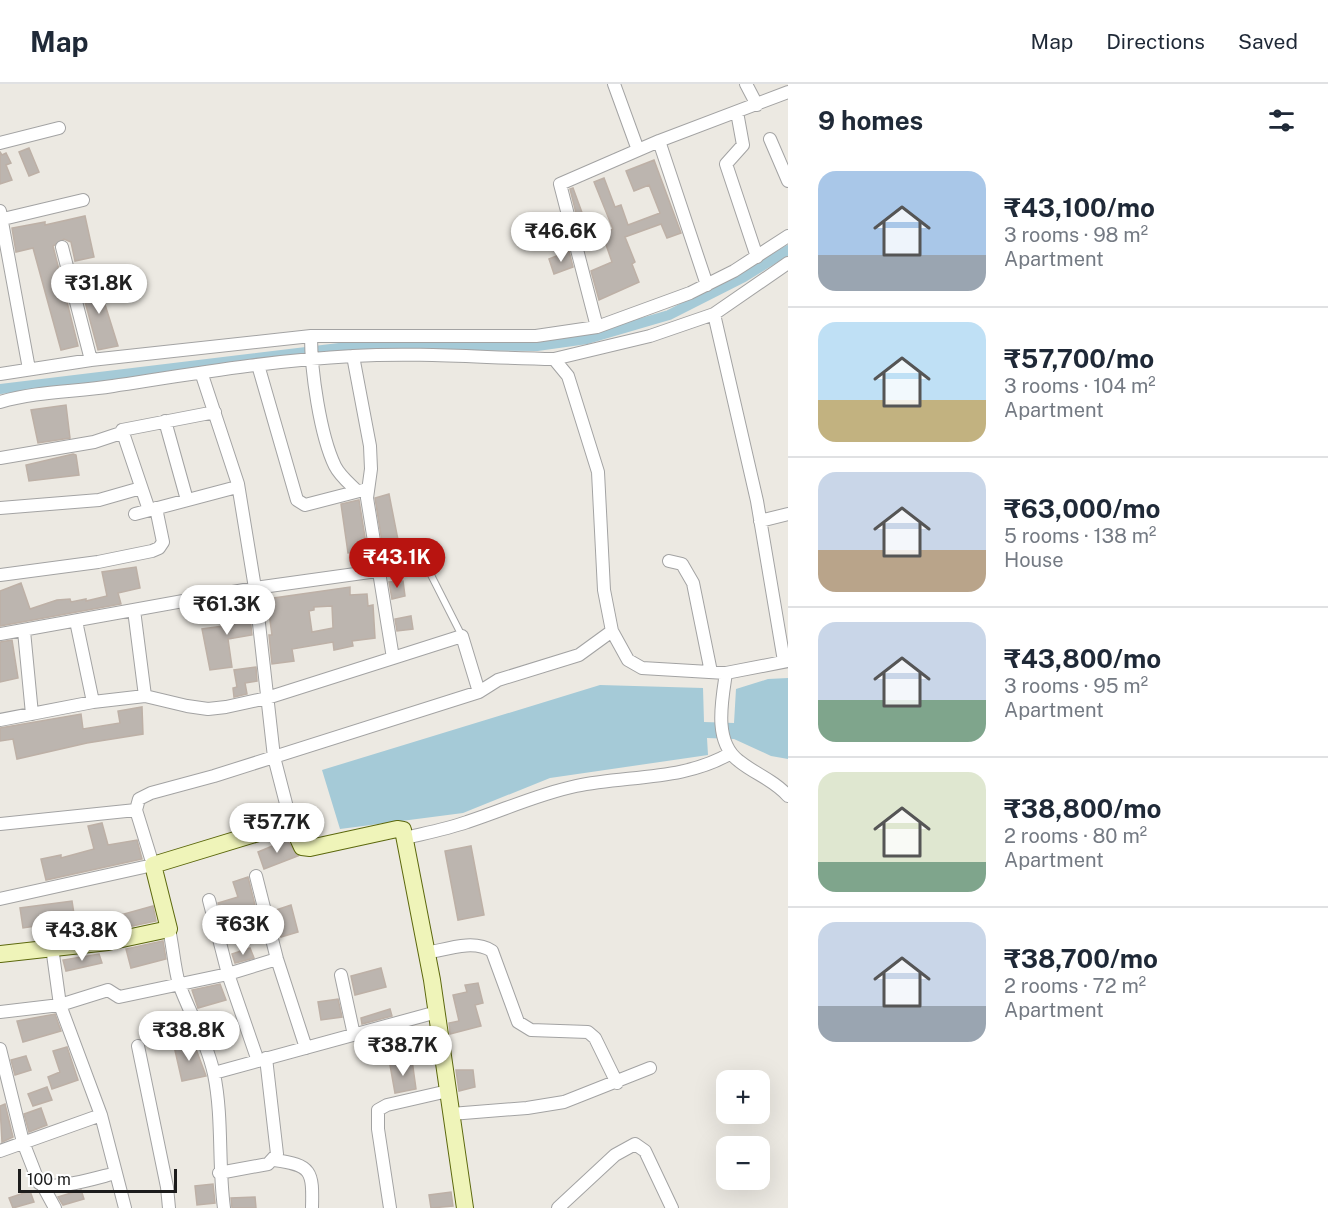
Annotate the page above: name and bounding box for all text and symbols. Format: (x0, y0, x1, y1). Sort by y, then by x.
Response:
text: Map (30, 25, 89, 58)
text: Map (1031, 29, 1073, 54)
text: Directions (1106, 29, 1205, 54)
text: Saved (1238, 29, 1298, 54)
icon: filters (1265, 104, 1298, 137)
text: 9 homes (818, 105, 923, 136)
text: ₹43,100/mo (1004, 192, 1155, 223)
icon: home (866, 195, 938, 267)
pin: ₹46.6K (512, 212, 610, 263)
text: ₹46.6K (525, 219, 597, 243)
text: 3 rooms · 98 m² (1004, 223, 1148, 247)
text: Apartment (1004, 247, 1104, 271)
pin: ₹31.8K (50, 264, 148, 315)
text: ₹31.8K (65, 271, 133, 295)
text: ₹57,700/mo (1004, 343, 1154, 374)
icon: home (866, 346, 938, 418)
text: 3 rooms · 104 m² (1004, 374, 1156, 398)
text: Apartment (1004, 398, 1104, 422)
text: ₹63,000/mo (1004, 493, 1161, 524)
icon: home (866, 496, 938, 568)
text: 5 rooms · 138 m² (1004, 524, 1156, 548)
pin: ₹43.1K (348, 538, 446, 589)
text: ₹43.1K (363, 545, 431, 569)
text: House (1004, 548, 1064, 572)
pin: ₹61.3K (178, 585, 276, 636)
text: ₹61.3K (193, 592, 261, 616)
text: ₹43,800/mo (1004, 643, 1161, 674)
icon: home (866, 646, 938, 718)
text: 3 rooms · 95 m² (1004, 674, 1148, 698)
text: Apartment (1004, 698, 1104, 722)
text: ₹38,800/mo (1004, 793, 1162, 824)
icon: home (866, 796, 938, 868)
pin: ₹57.7K (228, 803, 326, 854)
text: ₹57.7K (243, 810, 311, 834)
text: 2 rooms · 80 m² (1004, 824, 1147, 848)
text: Apartment (1004, 848, 1104, 872)
pin: ₹63K (207, 905, 279, 956)
pin: ₹43.8K (33, 911, 131, 962)
text: ₹63K (216, 912, 270, 936)
text: ₹43.8K (46, 918, 118, 942)
text: ₹38,700/mo (1004, 943, 1158, 974)
icon: home (866, 946, 938, 1018)
text: 2 rooms · 72 m² (1004, 974, 1146, 998)
text: Apartment (1004, 998, 1104, 1022)
pin: ₹38.8K (140, 1011, 238, 1062)
text: ₹38.8K (153, 1018, 225, 1042)
pin: ₹38.7K (354, 1026, 452, 1077)
text: ₹38.7K (368, 1033, 438, 1057)
map controls (716, 1070, 770, 1190)
button: + (716, 1070, 770, 1124)
button: − (716, 1136, 770, 1190)
scale bar (18, 1166, 177, 1194)
text: 100 m (27, 1170, 71, 1189)

